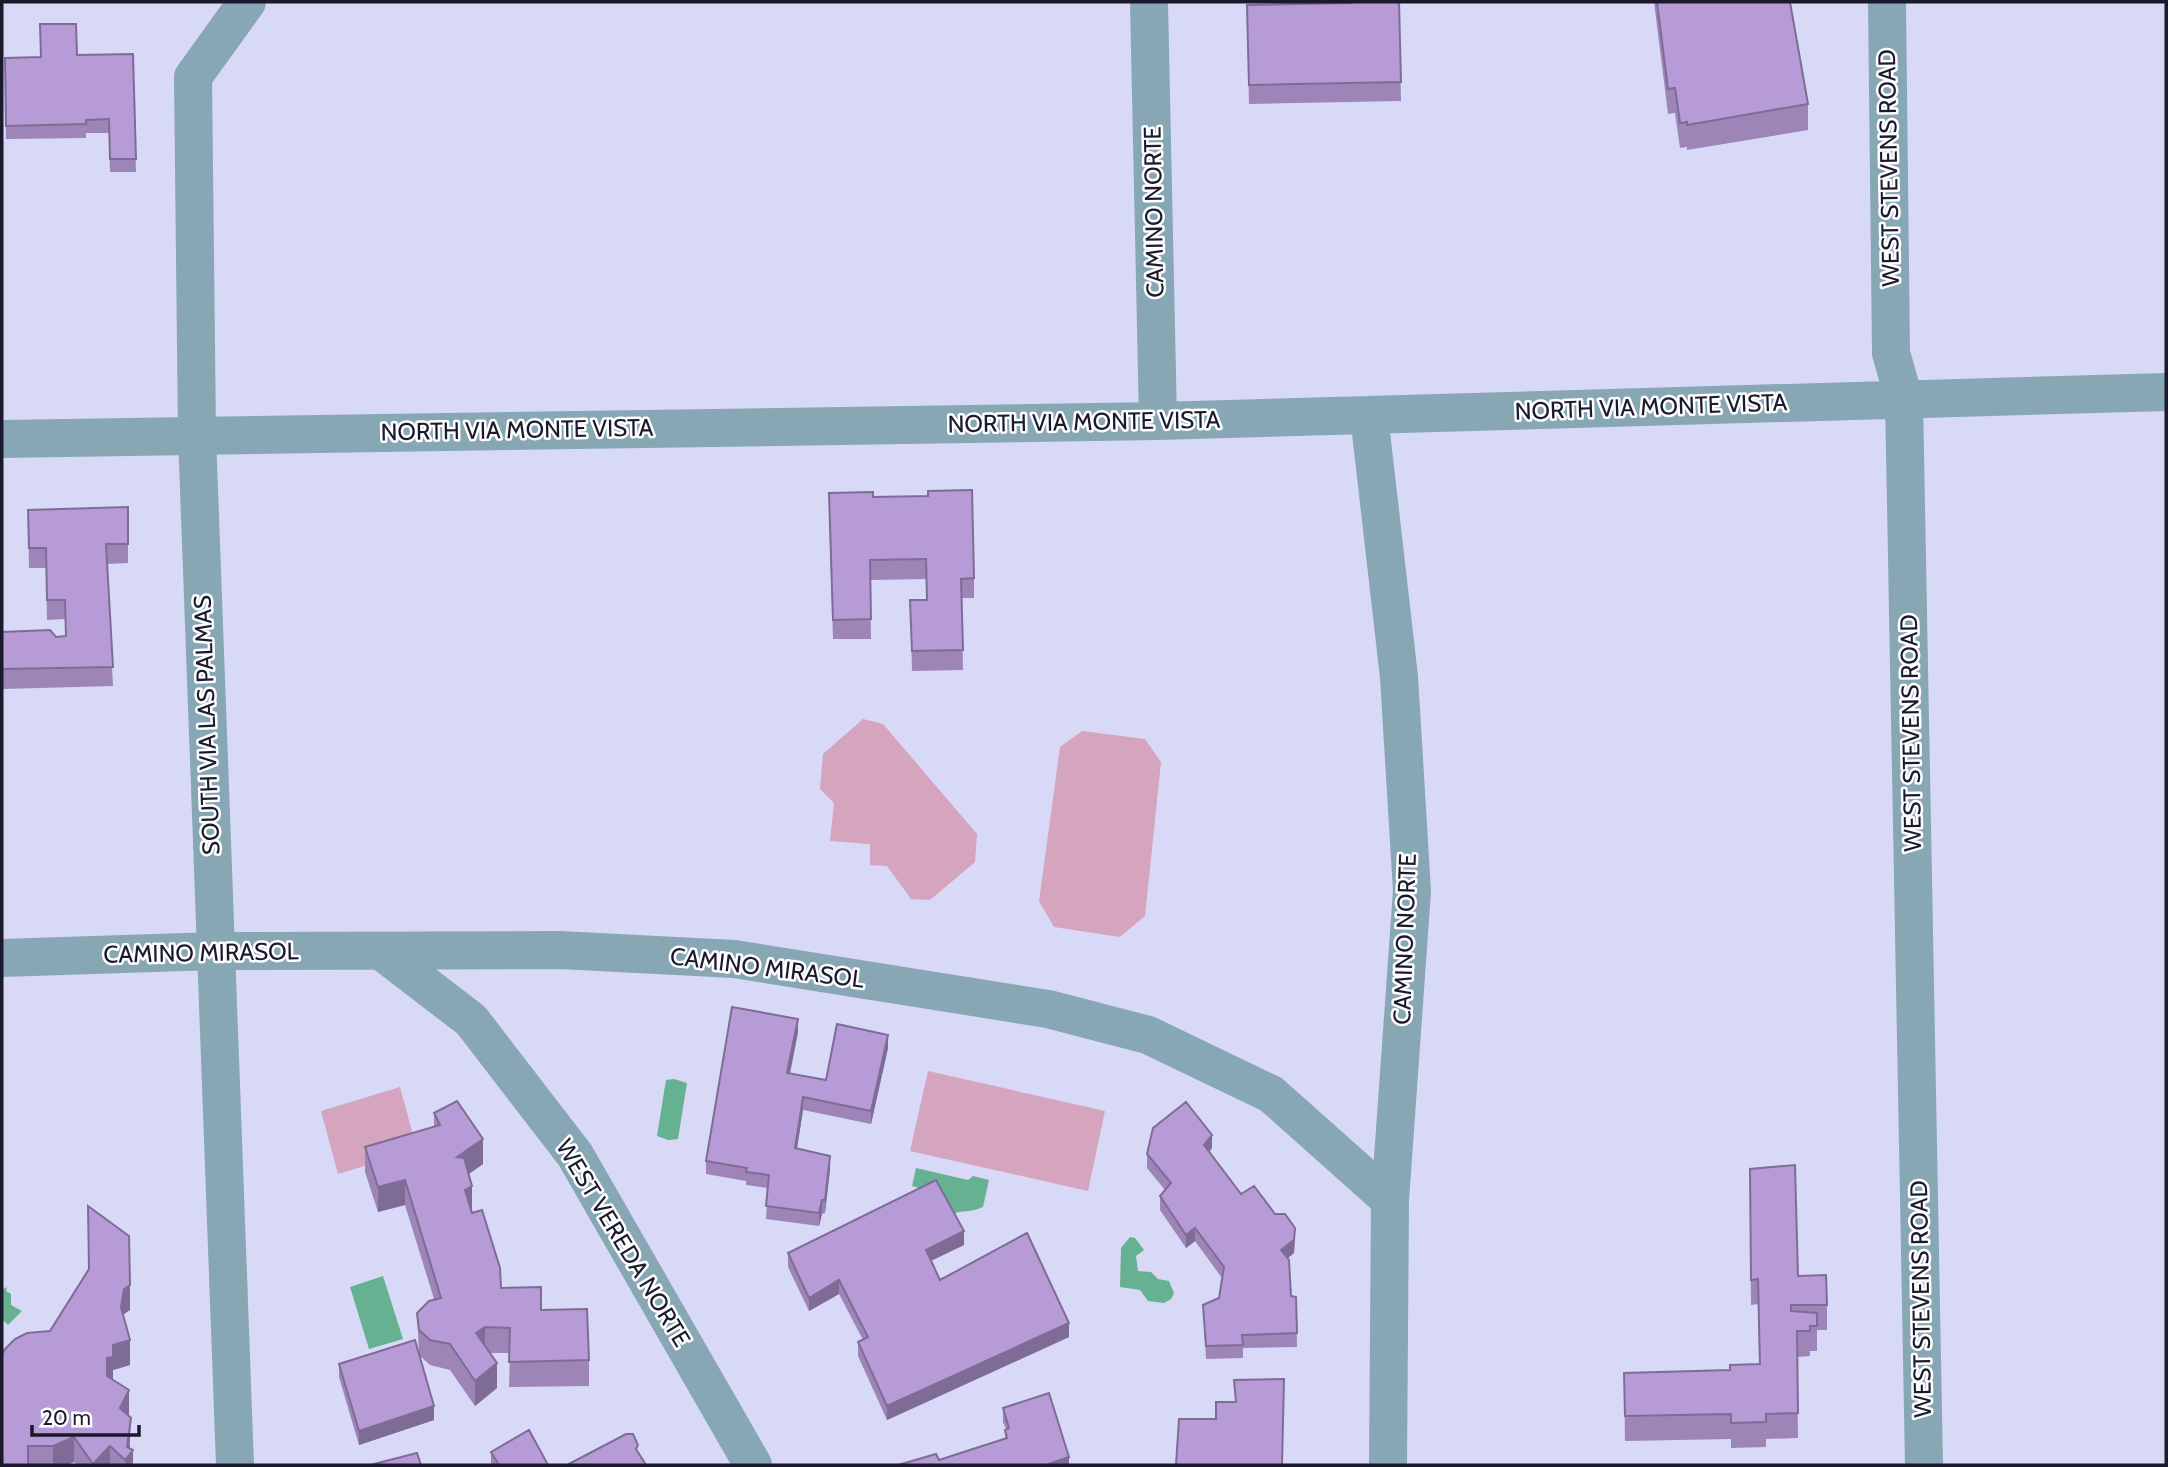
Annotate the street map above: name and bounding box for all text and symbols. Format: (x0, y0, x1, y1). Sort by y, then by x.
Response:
street label: WEST STEVENS ROAD (1872, 49, 1905, 287)
street label: CAMINO NORTE (1138, 126, 1169, 298)
street label: NORTH VIA MONTE VISTA (1514, 387, 1788, 426)
street label: NORTH VIA MONTE VISTA (947, 405, 1221, 438)
street label: NORTH VIA MONTE VISTA (380, 413, 654, 446)
street label: SOUTH VIA LAS PALMAS (187, 595, 226, 855)
street label: WEST STEVENS ROAD (1894, 614, 1927, 852)
street label: CAMINO NORTE (1387, 853, 1422, 1025)
street label: CAMINO MIRASOL (103, 936, 299, 969)
street label: CAMINO MIRASOL (668, 941, 866, 994)
street label: WEST VEREDA NORTE (550, 1134, 697, 1352)
street label: WEST STEVENS ROAD (1904, 1180, 1937, 1418)
scale bar (32, 1394, 138, 1438)
text: 20 m (42, 1405, 91, 1430)

